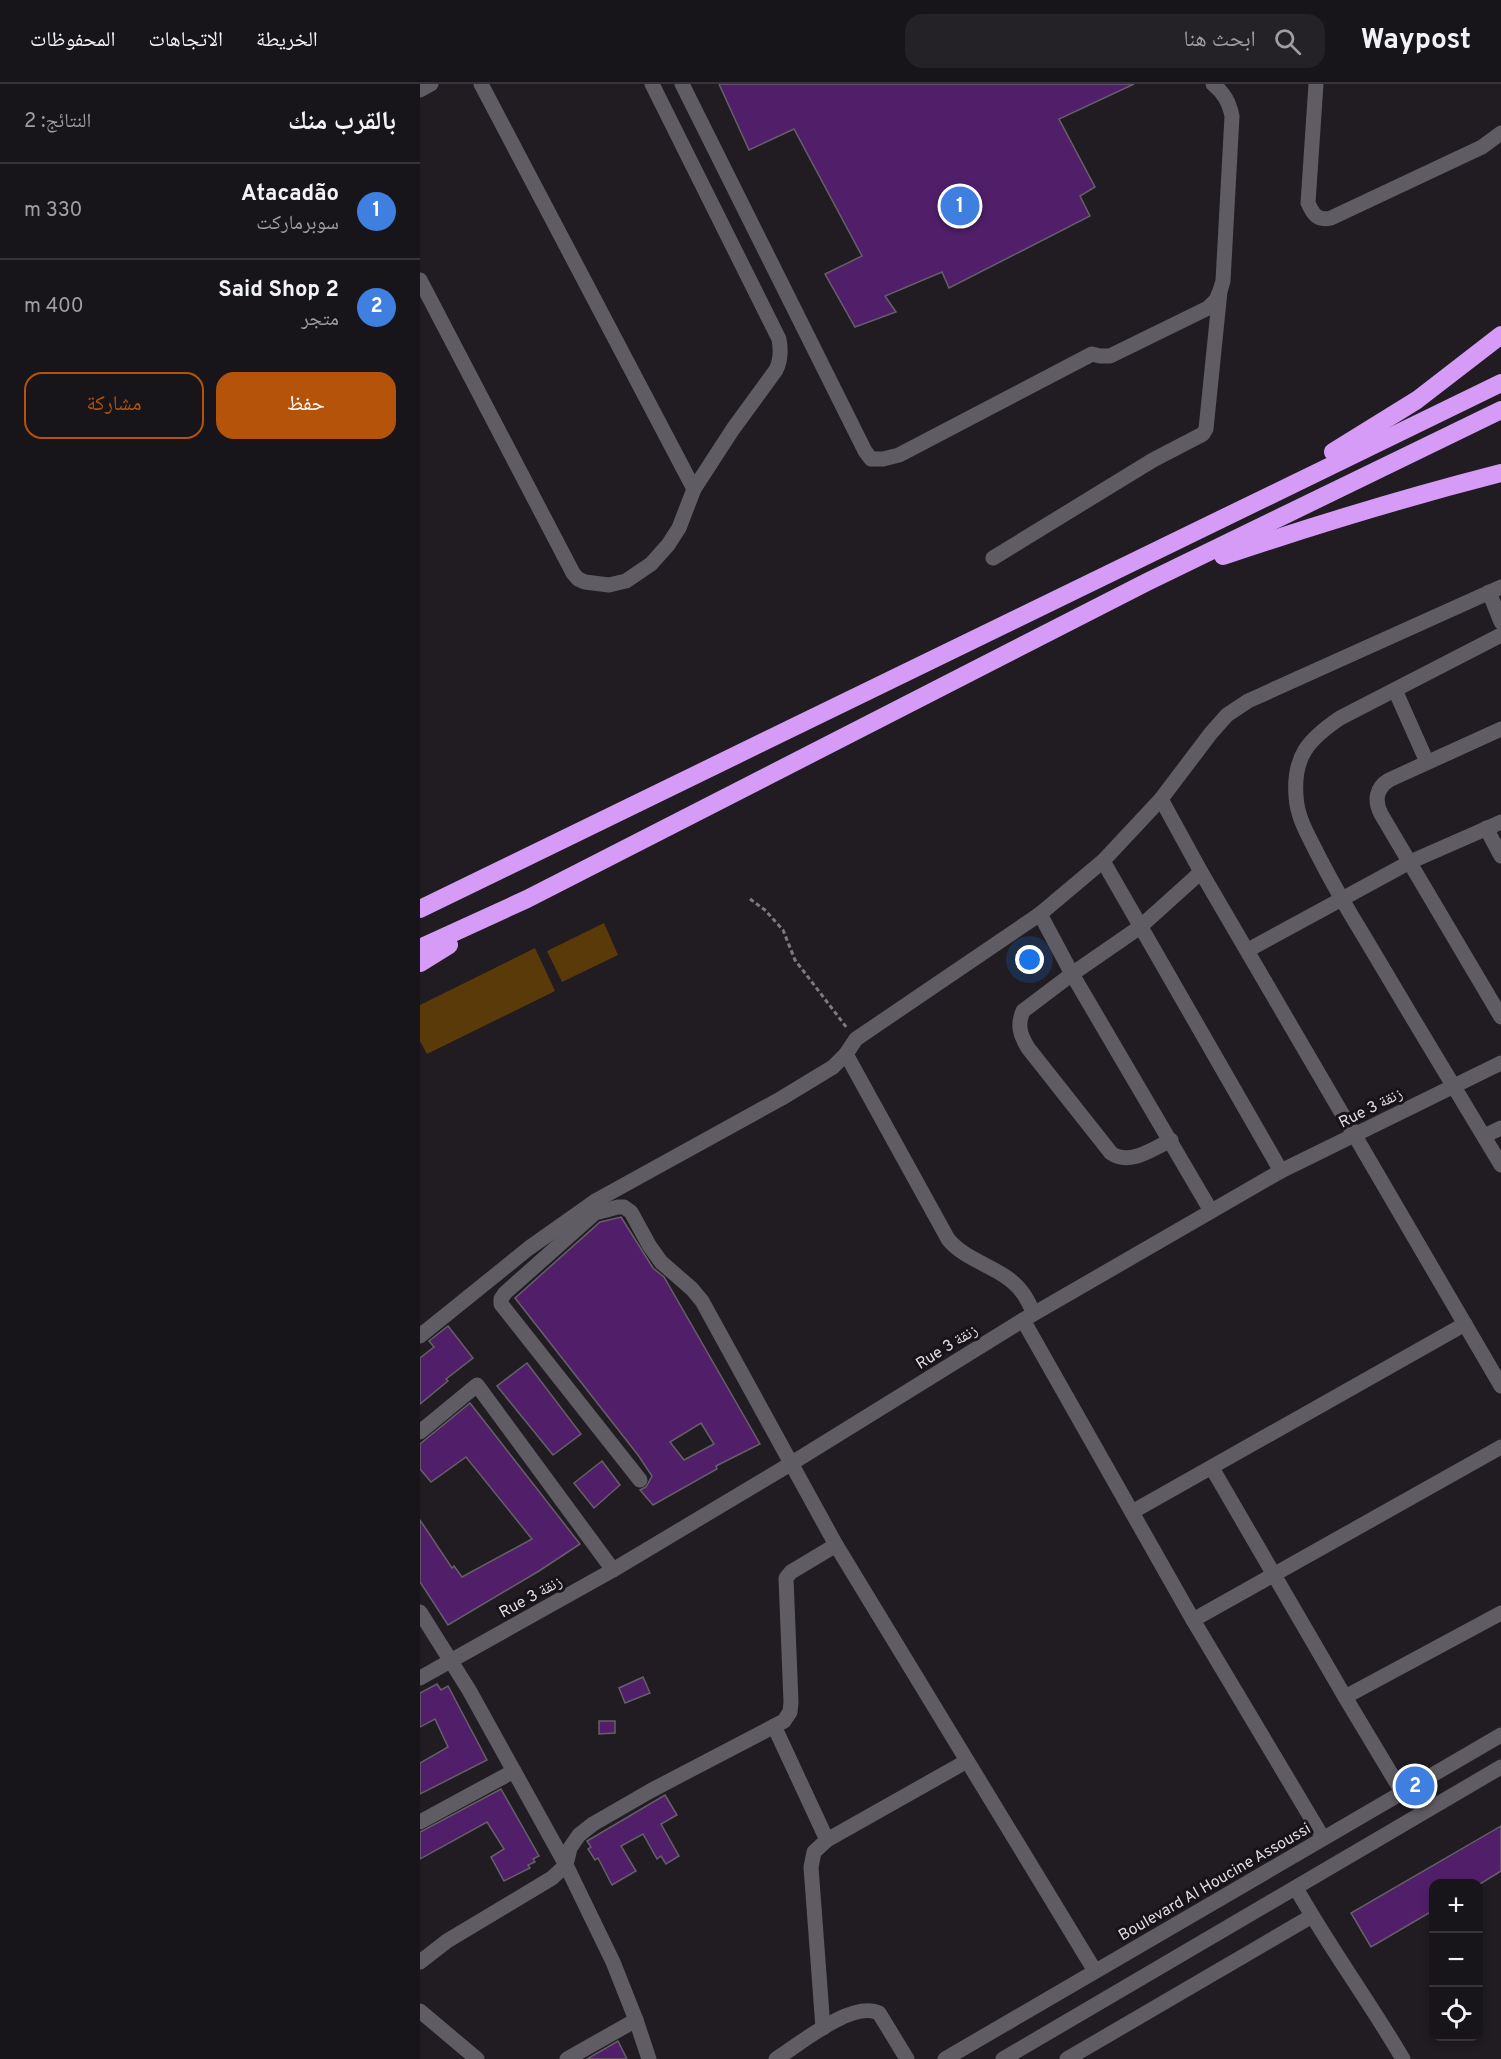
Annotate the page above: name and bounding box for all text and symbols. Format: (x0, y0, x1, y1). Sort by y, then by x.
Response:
search box (905, 14, 1325, 68)
text: Waypost (1361, 23, 1471, 59)
icon: search (1271, 25, 1304, 58)
text: المحفوظات (30, 27, 115, 54)
text: الاتجاهات (148, 27, 223, 54)
text: الخريطة (256, 27, 318, 54)
text: ابحث هنا (1184, 27, 1256, 54)
text: بالقرب منك (288, 106, 396, 139)
text: النتائج: 2 (24, 109, 91, 135)
text: Atacadão (241, 181, 339, 208)
pin: 1 (940, 184, 980, 228)
text: 330 m (24, 198, 82, 224)
text: 1 (373, 198, 381, 224)
text: سوبرماركت (256, 211, 339, 237)
text: Said Shop 2 (218, 277, 339, 304)
text: 400 m (24, 294, 84, 320)
text: 2 (370, 294, 383, 320)
text: متجر (301, 307, 339, 333)
button: مشاركة (24, 372, 204, 439)
button: حفظ (216, 372, 396, 439)
your location (1015, 945, 1044, 974)
street label: Rue 3 زنقة (1336, 1084, 1406, 1133)
street label: Rue 3 زنقة (912, 1321, 982, 1374)
street label: Rue 3 زنقة (496, 1572, 566, 1623)
pin: 2 (1396, 1764, 1434, 1808)
street label: Boulevard Al Houcine Assoussi (1115, 1819, 1315, 1946)
map controls (1429, 1879, 1483, 2041)
button: + (1429, 1879, 1483, 1933)
button: − (1429, 1933, 1483, 1987)
button: locate (1429, 1987, 1483, 2041)

